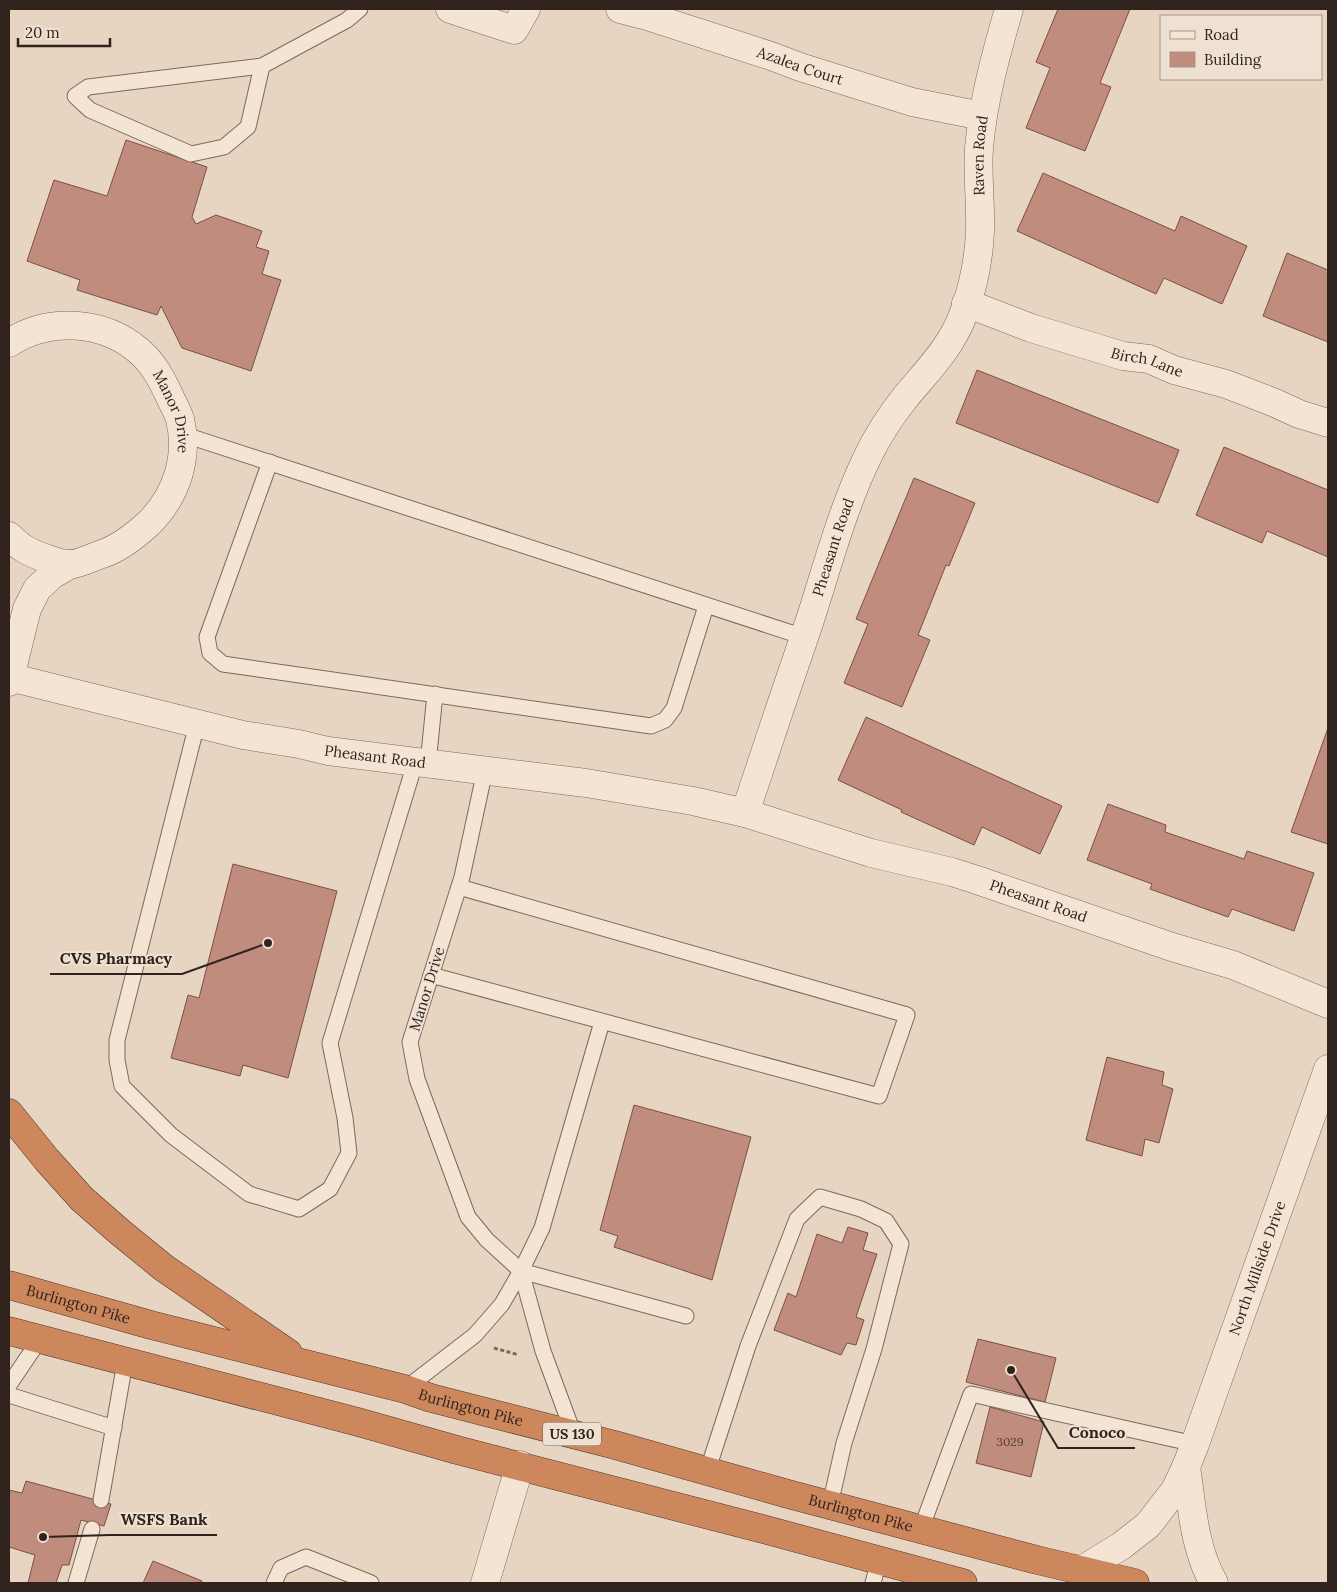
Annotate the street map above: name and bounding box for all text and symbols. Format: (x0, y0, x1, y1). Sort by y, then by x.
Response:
scale bar (18, 15, 110, 47)
legend (1160, 15, 1322, 80)
text: 20 m (25, 23, 60, 42)
text: Road (1204, 25, 1239, 44)
street label: Azalea Court (754, 42, 846, 89)
text: Building (1204, 50, 1262, 69)
street label: Raven Road (968, 114, 992, 196)
street label: Birch Lane (1109, 343, 1185, 381)
street label: Manor Drive (149, 366, 193, 454)
street label: Pheasant Road (808, 495, 858, 599)
street label: Pheasant Road (323, 741, 427, 772)
street label: Pheasant Road (987, 875, 1090, 926)
callout: CVS Pharmacy (50, 943, 182, 974)
street label: Manor Drive (405, 944, 448, 1033)
text: CVS Pharmacy (60, 948, 172, 968)
street label: North Millside Drive (1224, 1198, 1289, 1338)
street label: Burlington Pike (24, 1280, 133, 1328)
street label: Burlington Pike (416, 1384, 525, 1430)
callout: Conoco (1058, 1417, 1135, 1448)
road number: US 130 (543, 1422, 601, 1446)
text: Conoco (1069, 1422, 1125, 1442)
house number: 3029 (996, 1434, 1024, 1449)
street label: Burlington Pike (807, 1490, 915, 1536)
callout: WSFS Bank (110, 1504, 217, 1535)
text: WSFS Bank (120, 1509, 208, 1529)

